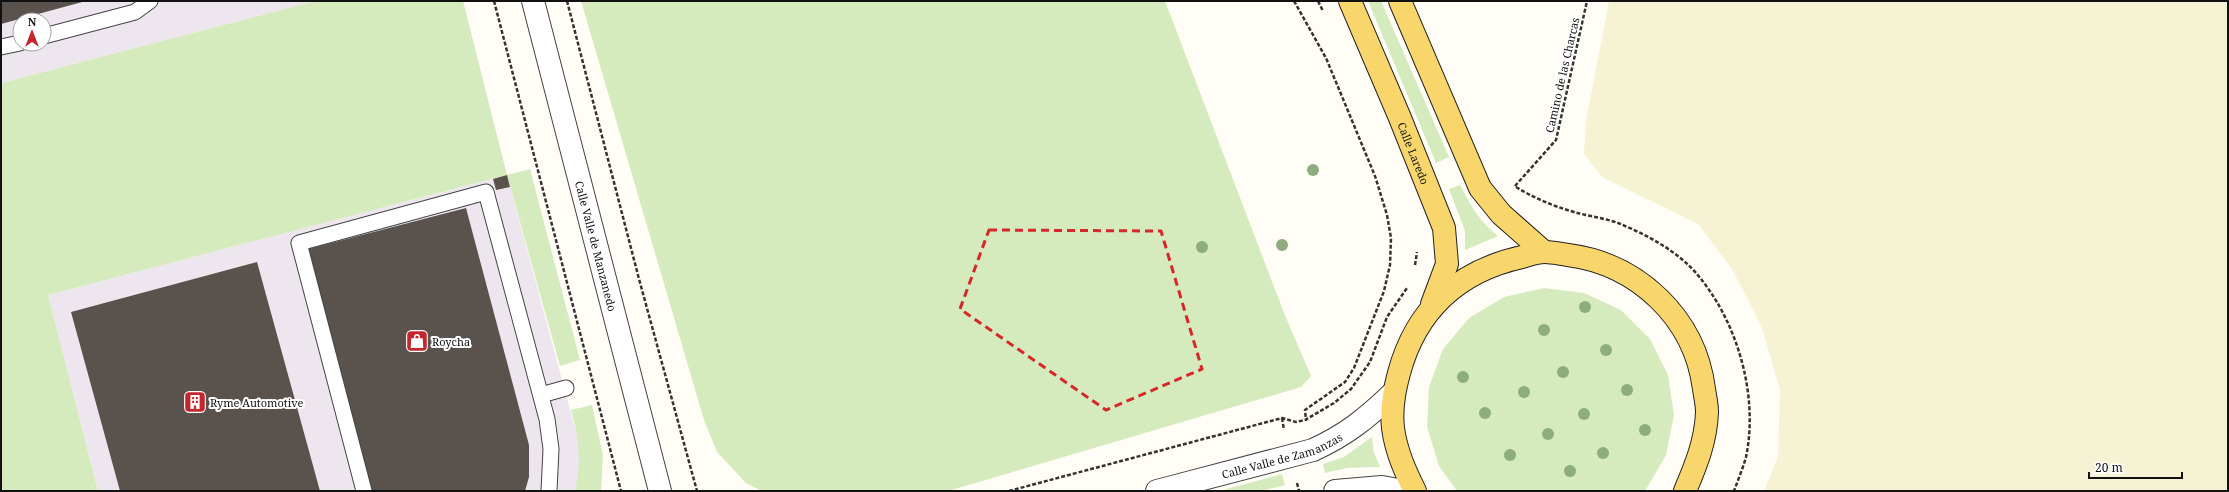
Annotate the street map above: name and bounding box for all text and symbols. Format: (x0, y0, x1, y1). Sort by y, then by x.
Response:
north arrow (12, 12, 52, 52)
text: N (28, 14, 37, 29)
street label: Camino de las Charcas (1541, 16, 1583, 134)
street label: Calle Laredo (1395, 120, 1433, 186)
street label: Calle Valle de Manzanedo (572, 179, 621, 313)
shop icon: Roycha (404, 328, 430, 354)
place label: Roycha (432, 334, 470, 349)
building icon: Ryme Automotive (182, 389, 208, 415)
place label: Ryme Automotive (210, 395, 304, 410)
street label: Calle Valle de Zamanzas (1220, 429, 1345, 481)
scale bar (2089, 454, 2182, 480)
text: 20 m (2095, 459, 2123, 476)

